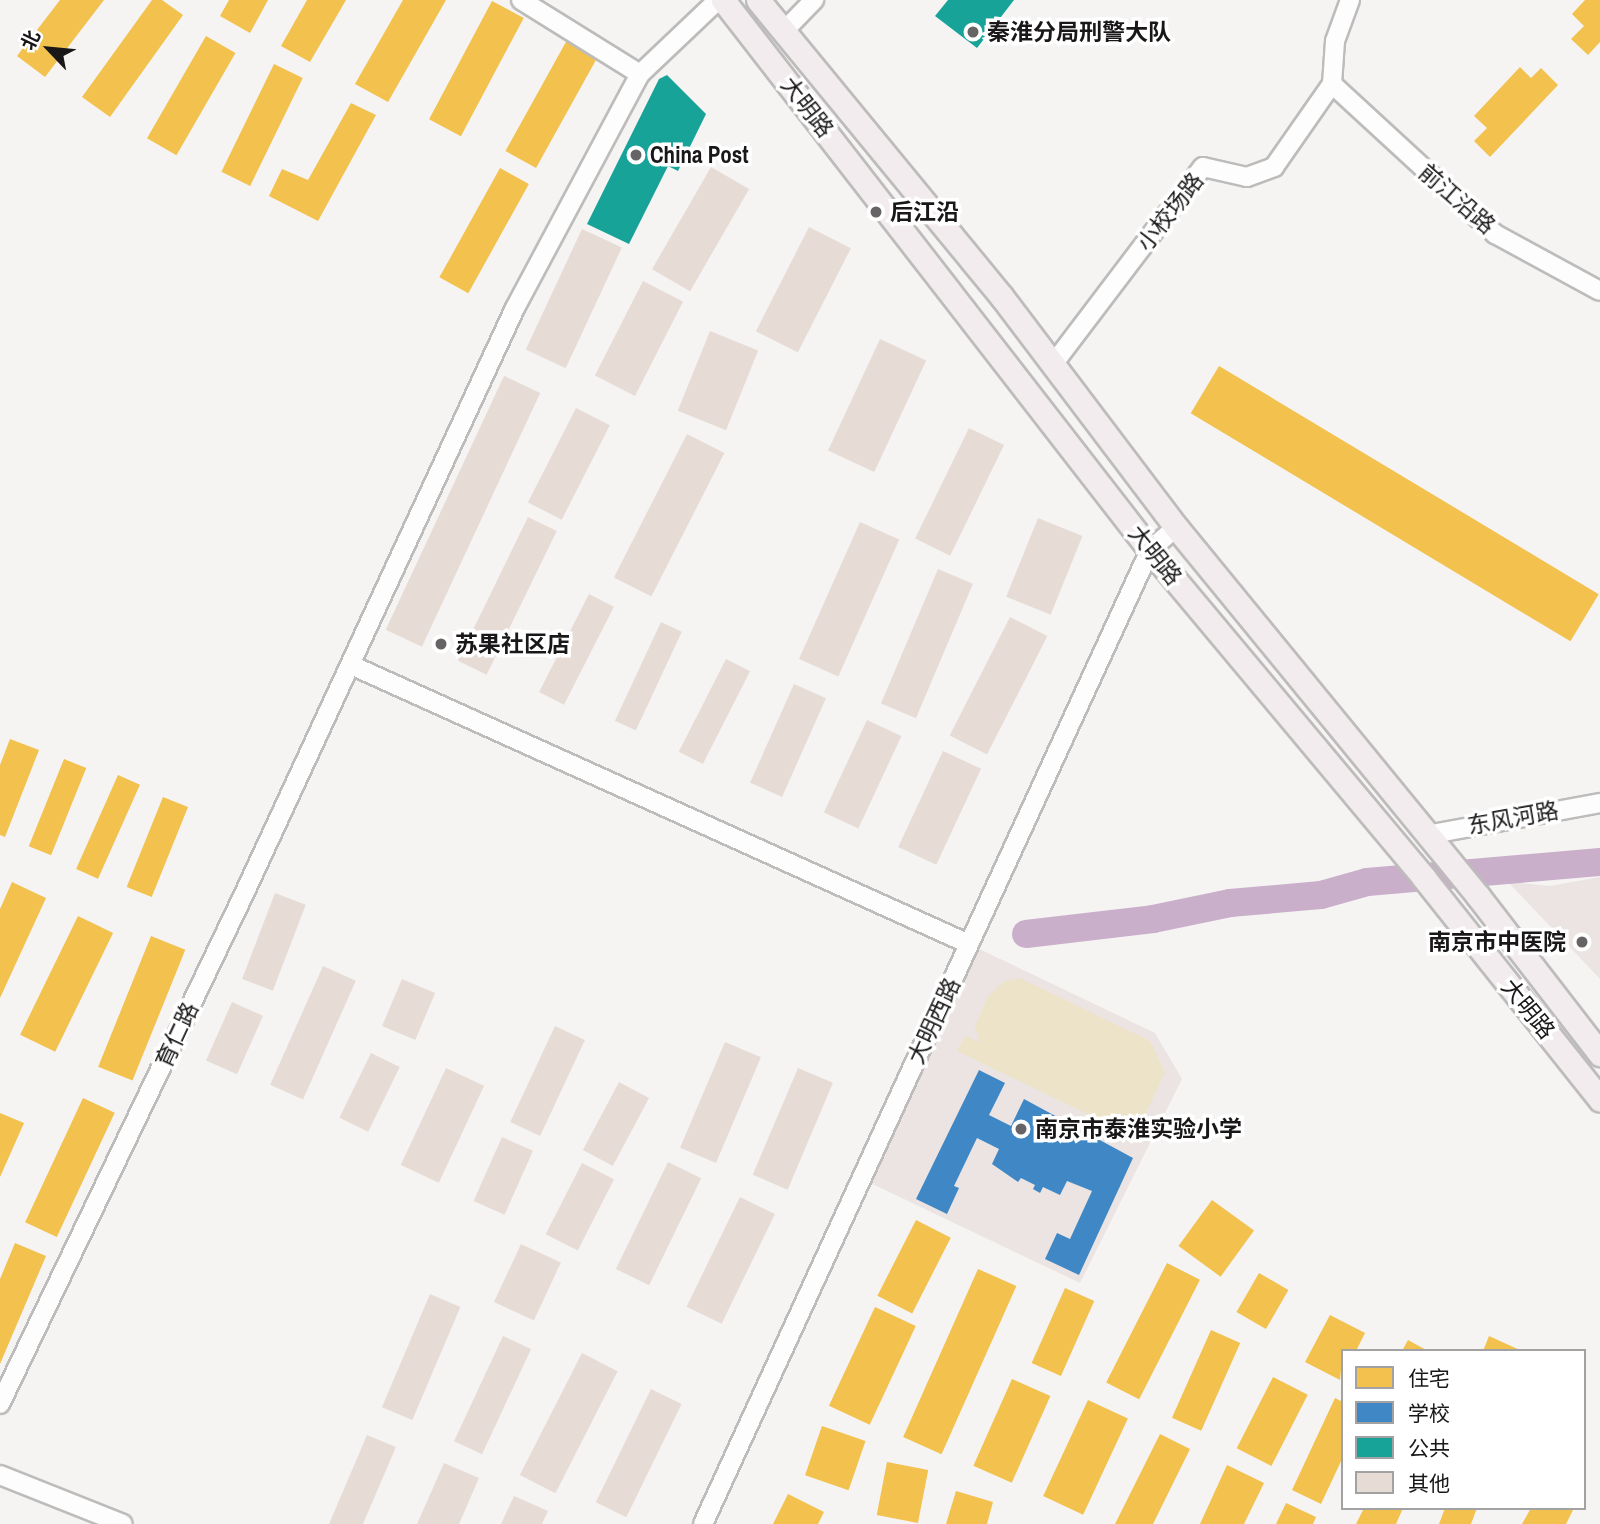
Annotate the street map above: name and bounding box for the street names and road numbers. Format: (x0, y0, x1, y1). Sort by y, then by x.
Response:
street label: 大明路 (775, 71, 839, 143)
street label: 前江沿路 (1413, 158, 1501, 240)
street label: 小校场路 (1131, 167, 1209, 257)
street label: 大明路 (1123, 520, 1187, 590)
street label: 东风河路 (1465, 796, 1561, 840)
street label: 大明西路 (902, 973, 966, 1069)
street label: 大明路 (1496, 974, 1560, 1044)
street label: 育仁路 (150, 998, 204, 1072)

